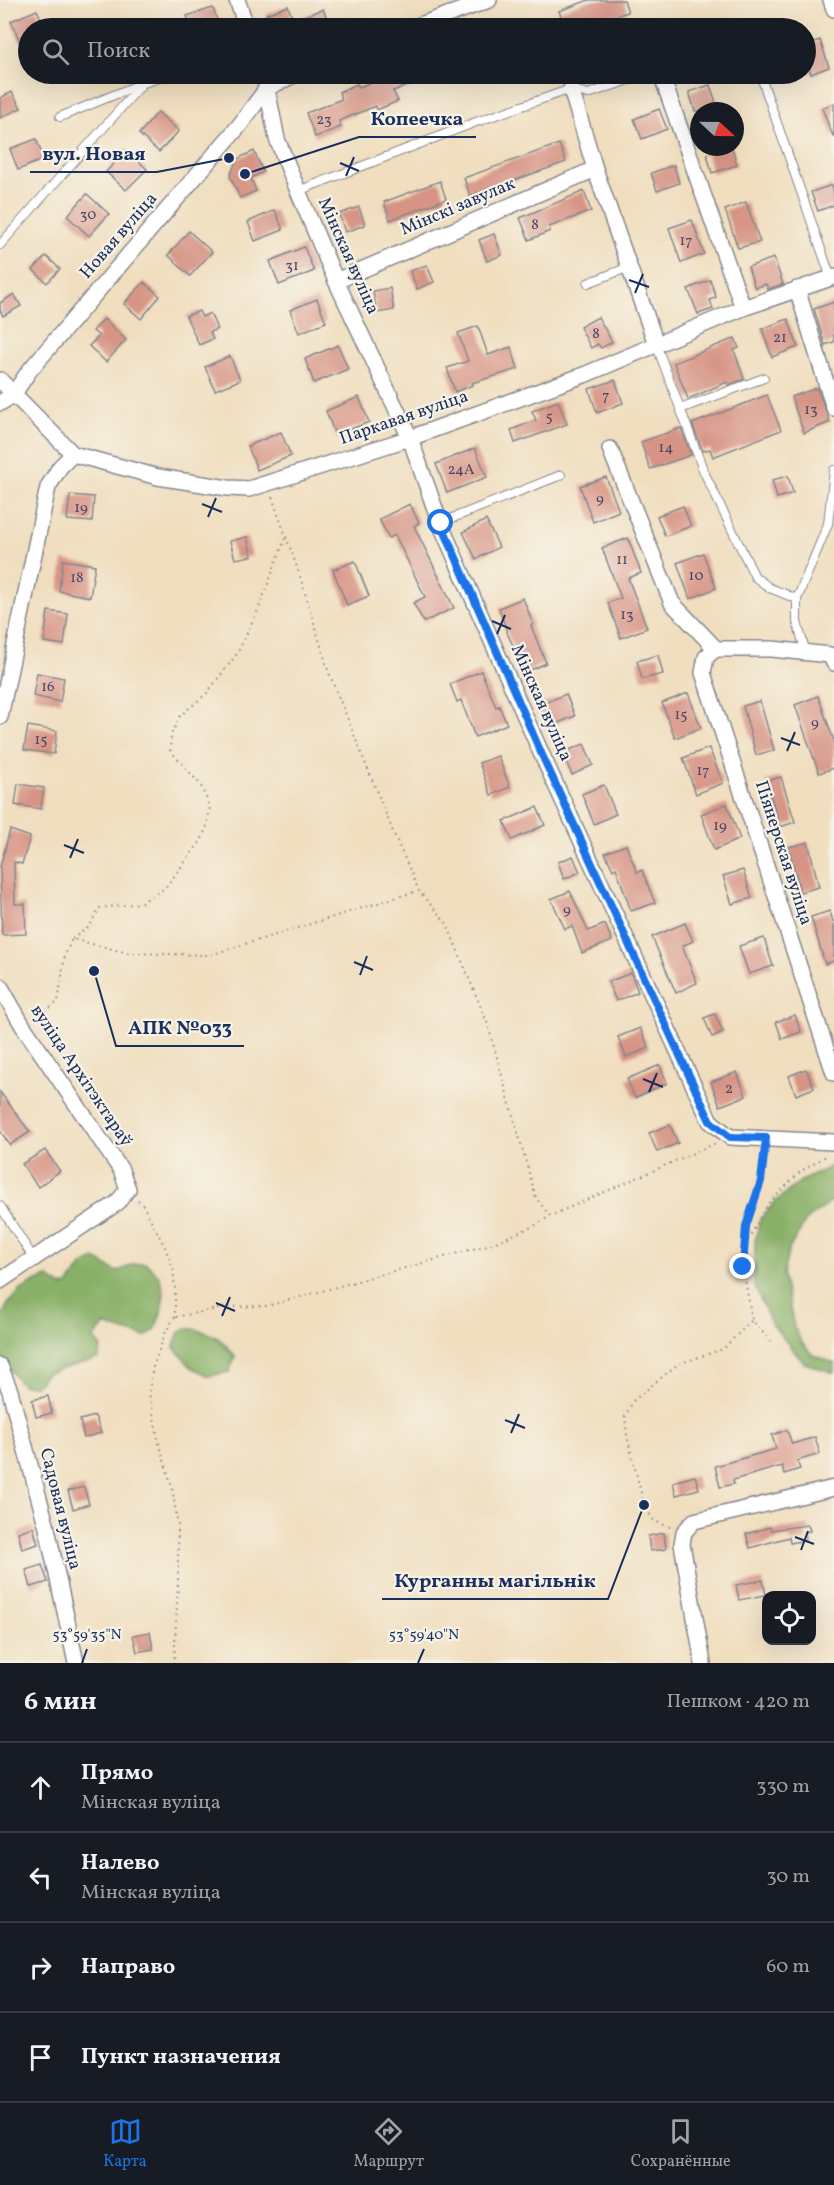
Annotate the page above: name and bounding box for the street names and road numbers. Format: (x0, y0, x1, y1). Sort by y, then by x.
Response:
street label: Мінскі завулак (397, 171, 520, 242)
street label: Новая вуліца (74, 187, 164, 285)
street label: Мінская вуліца (311, 193, 385, 319)
street label: Паркавая вуліца (336, 384, 472, 452)
street label: Мінская вуліца (504, 640, 578, 766)
street label: Піянерская вуліца (748, 778, 818, 928)
street label: вуліца Архітэктараў (24, 1000, 138, 1152)
street label: Садовая вуліца (33, 1446, 87, 1572)

